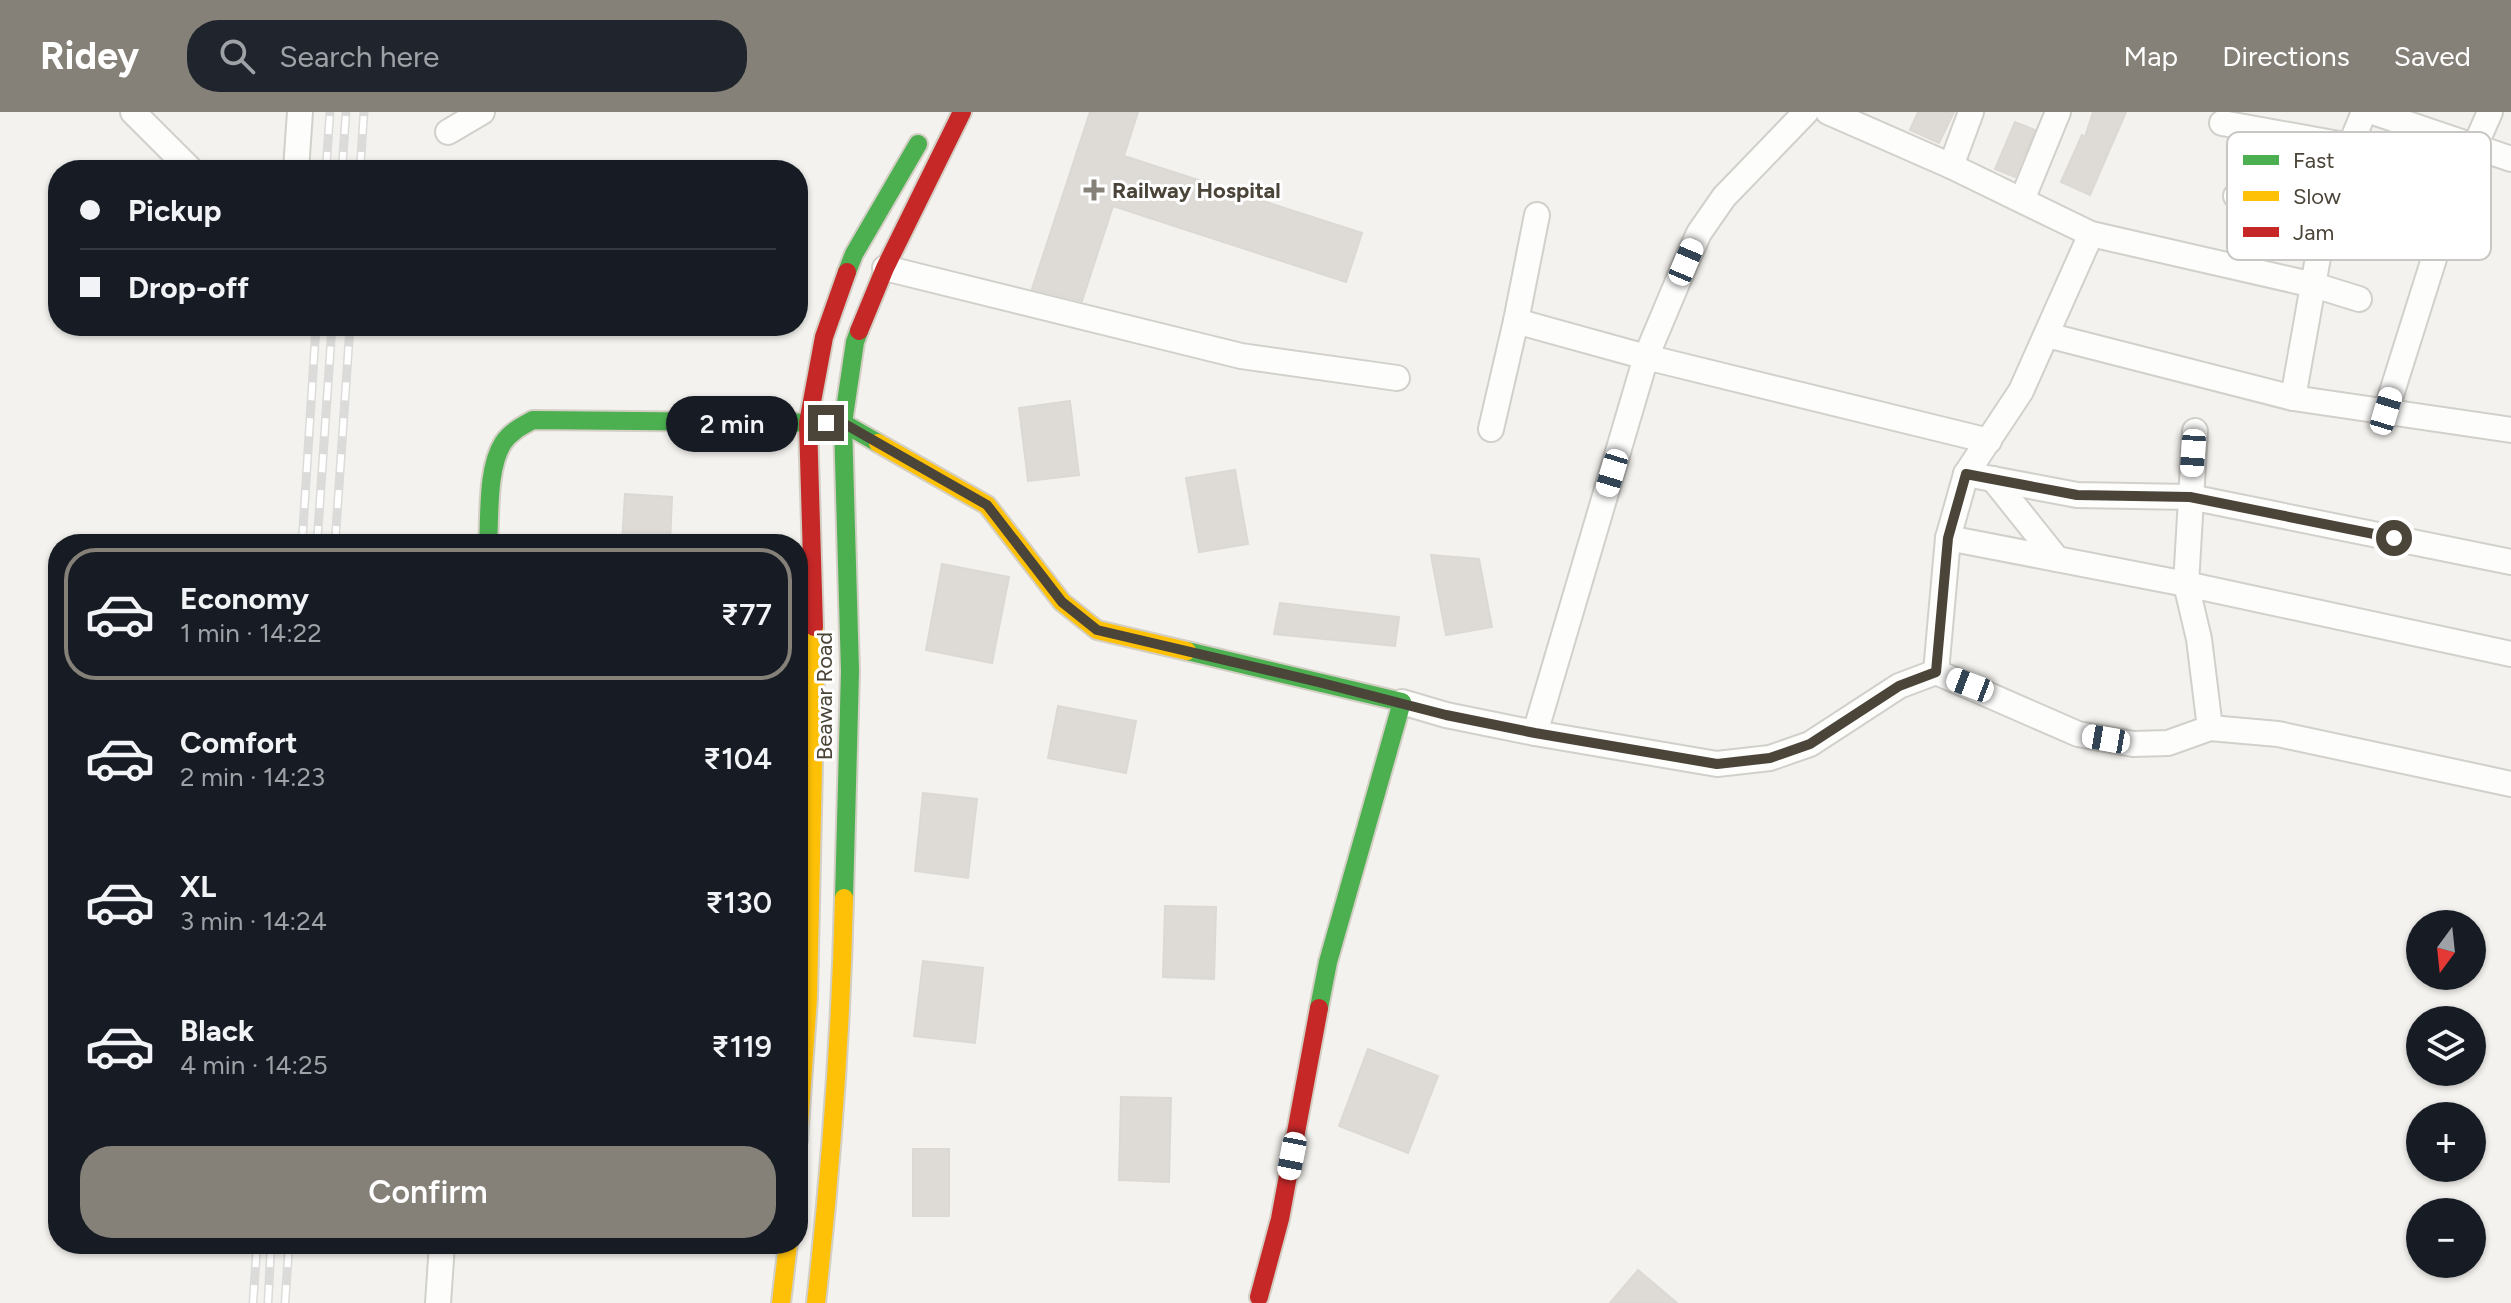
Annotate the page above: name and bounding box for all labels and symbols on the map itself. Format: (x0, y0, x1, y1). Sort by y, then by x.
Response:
legend (2227, 132, 2491, 260)
text: Fast (2293, 147, 2335, 174)
place label: Railway Hospital (1112, 177, 1281, 204)
marker: Railway Hospital (1083, 179, 1105, 201)
text: Slow (2293, 183, 2342, 210)
text: Jam (2293, 219, 2334, 246)
car (1666, 235, 1706, 289)
car (2368, 385, 2404, 437)
callout: 2 min (666, 395, 798, 451)
route end (808, 405, 844, 441)
car (2179, 428, 2207, 478)
car (1594, 447, 1630, 499)
route start (2376, 520, 2412, 556)
street label: Beawar Road (811, 632, 838, 760)
car (1943, 665, 1997, 705)
car (2080, 723, 2132, 755)
north arrow (2406, 910, 2486, 990)
car (1276, 1130, 1308, 1182)

